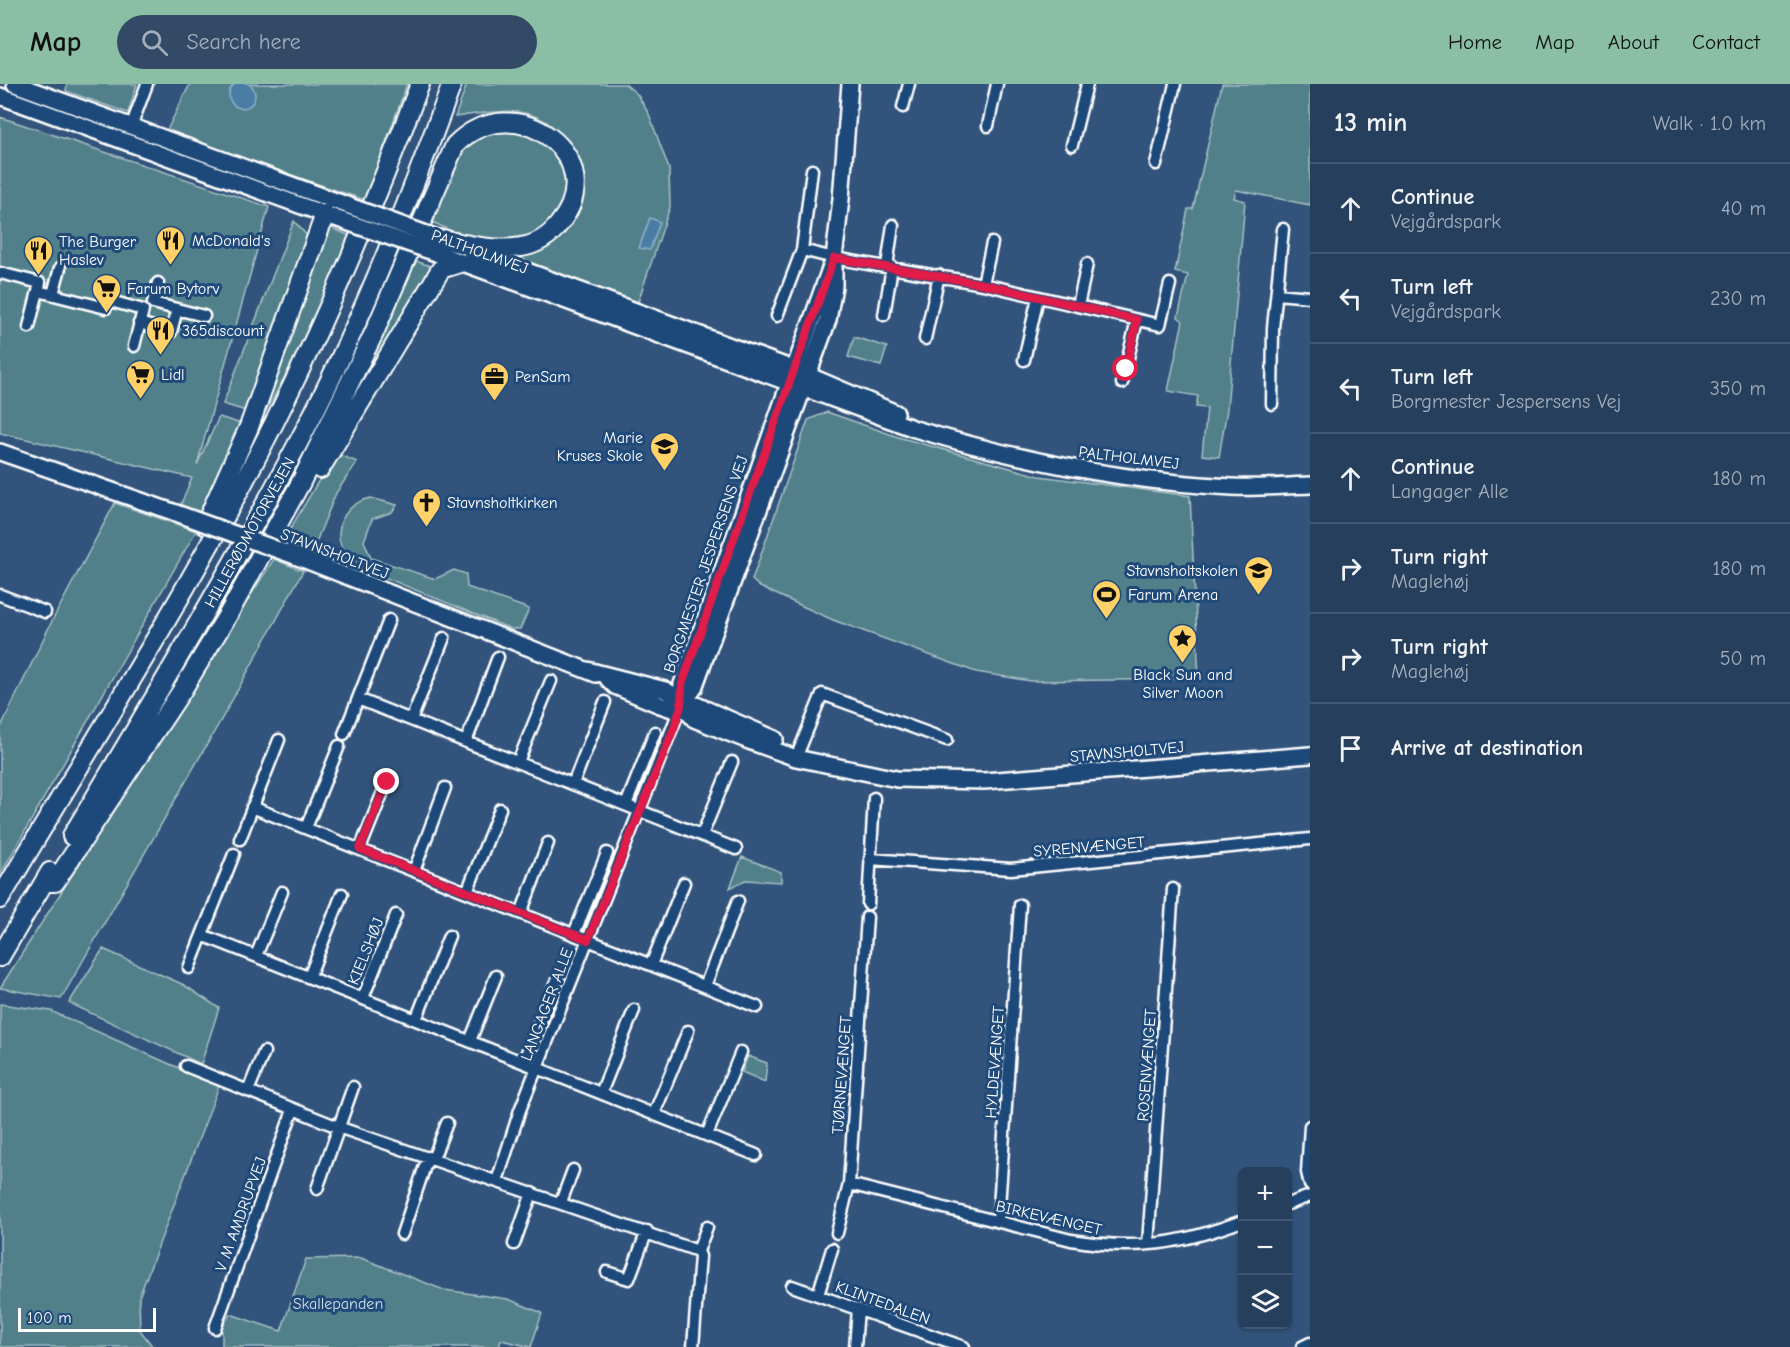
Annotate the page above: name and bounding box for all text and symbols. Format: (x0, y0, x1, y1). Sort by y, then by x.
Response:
search box (117, 15, 537, 69)
text: Map (30, 26, 81, 58)
icon: search (138, 26, 171, 59)
text: Search here (186, 29, 301, 55)
text: Home (1448, 30, 1502, 54)
text: Map (1535, 30, 1575, 54)
text: About (1608, 30, 1659, 54)
text: Contact (1692, 30, 1760, 54)
text: 13 min (1334, 108, 1407, 138)
text: Walk · 1.0 km (1653, 112, 1766, 135)
text: Continue (1391, 184, 1474, 210)
icon: ahead (1334, 192, 1367, 225)
text: 40 m (1721, 197, 1766, 220)
text: Vejgårdspark (1391, 210, 1501, 233)
restaurant icon: McDonald's (155, 224, 187, 266)
street label: PALTHOLMVEJ (429, 226, 530, 278)
place label: McDonald's (192, 232, 271, 250)
place label: The Burger Haslev (59, 233, 137, 269)
restaurant icon: The Burger Haslev (22, 234, 54, 276)
supermarket icon: Farum Bytorv (90, 272, 122, 314)
text: Turn left (1391, 274, 1473, 300)
place label: Farum Bytorv (127, 280, 220, 298)
icon: left (1334, 282, 1367, 315)
text: 230 m (1710, 287, 1766, 310)
text: Vejgårdspark (1391, 300, 1501, 323)
restaurant icon: 365discount (145, 314, 177, 356)
place label: 365discount (182, 322, 264, 340)
route start (1112, 355, 1138, 381)
supermarket icon: Lidl (124, 358, 156, 400)
office icon: PenSam (478, 360, 510, 402)
text: Turn left (1391, 364, 1473, 390)
place label: Lidl (161, 366, 185, 384)
place label: PenSam (515, 368, 570, 386)
icon: left (1334, 372, 1367, 405)
text: 350 m (1710, 377, 1766, 400)
text: Borgmester Jespersens Vej (1391, 390, 1621, 413)
place label: Marie Kruses Skole (557, 429, 643, 465)
school or university icon: Marie Kruses Skole (648, 430, 680, 472)
street label: PALTHOLMVEJ (1077, 443, 1180, 473)
street label: BORGMESTER JESPERSENS VEJ (660, 453, 752, 675)
street label: HILLERØDMOTORVEJEN (201, 454, 299, 611)
text: Continue (1391, 454, 1474, 480)
icon: ahead (1334, 462, 1367, 495)
text: 180 m (1712, 467, 1766, 490)
text: Langager Alle (1391, 480, 1509, 503)
church icon: Stavnsholtkirken (410, 486, 442, 528)
place label: Stavnsholtkirken (447, 494, 558, 512)
street label: STAVNSHOLTVEJ (278, 525, 391, 583)
text: Turn right (1391, 544, 1488, 570)
icon: right (1334, 552, 1367, 585)
school or university icon: Stavnsholtskolen (1243, 554, 1275, 596)
text: 180 m (1712, 557, 1766, 580)
place label: Stavnsholtskolen (1127, 562, 1238, 580)
text: Maglehøj (1391, 570, 1469, 593)
sports icon: Farum Arena (1091, 578, 1123, 620)
place label: Farum Arena (1128, 586, 1218, 604)
place icon: Black Sun and Silver Moon (1167, 622, 1199, 664)
text: Turn right (1391, 634, 1488, 660)
icon: right (1334, 642, 1367, 675)
text: 50 m (1720, 647, 1766, 670)
text: Maglehøj (1391, 660, 1469, 683)
place label: Black Sun and Silver Moon (1133, 666, 1233, 702)
icon: arrive (1334, 732, 1367, 765)
text: Arrive at destination (1391, 735, 1583, 761)
street label: STAVNSHOLTVEJ (1069, 738, 1185, 766)
route end (373, 768, 399, 794)
street label: SYRENVÆNGET (1032, 833, 1146, 861)
street label: KIELSHØJ (344, 915, 388, 988)
street label: LANGAGER ALLE (517, 945, 577, 1063)
street label: HYLDEVÆNGET (982, 1005, 1008, 1119)
street label: ROSENVÆNGET (1134, 1008, 1160, 1122)
street label: TJØRNEVÆNGET (829, 1015, 855, 1135)
street label: V M AMDRUPVEJ (212, 1155, 270, 1274)
map controls (1238, 1167, 1292, 1329)
button: + (1238, 1167, 1292, 1221)
street label: BIRKEVÆNGET (994, 1197, 1104, 1239)
button: − (1238, 1221, 1292, 1275)
button: layers (1238, 1275, 1292, 1329)
street label: KLINTEDALEN (833, 1278, 932, 1328)
park label: Skallepanden (293, 1295, 383, 1313)
scale bar (18, 1305, 156, 1332)
text: 100 m (27, 1309, 71, 1327)

